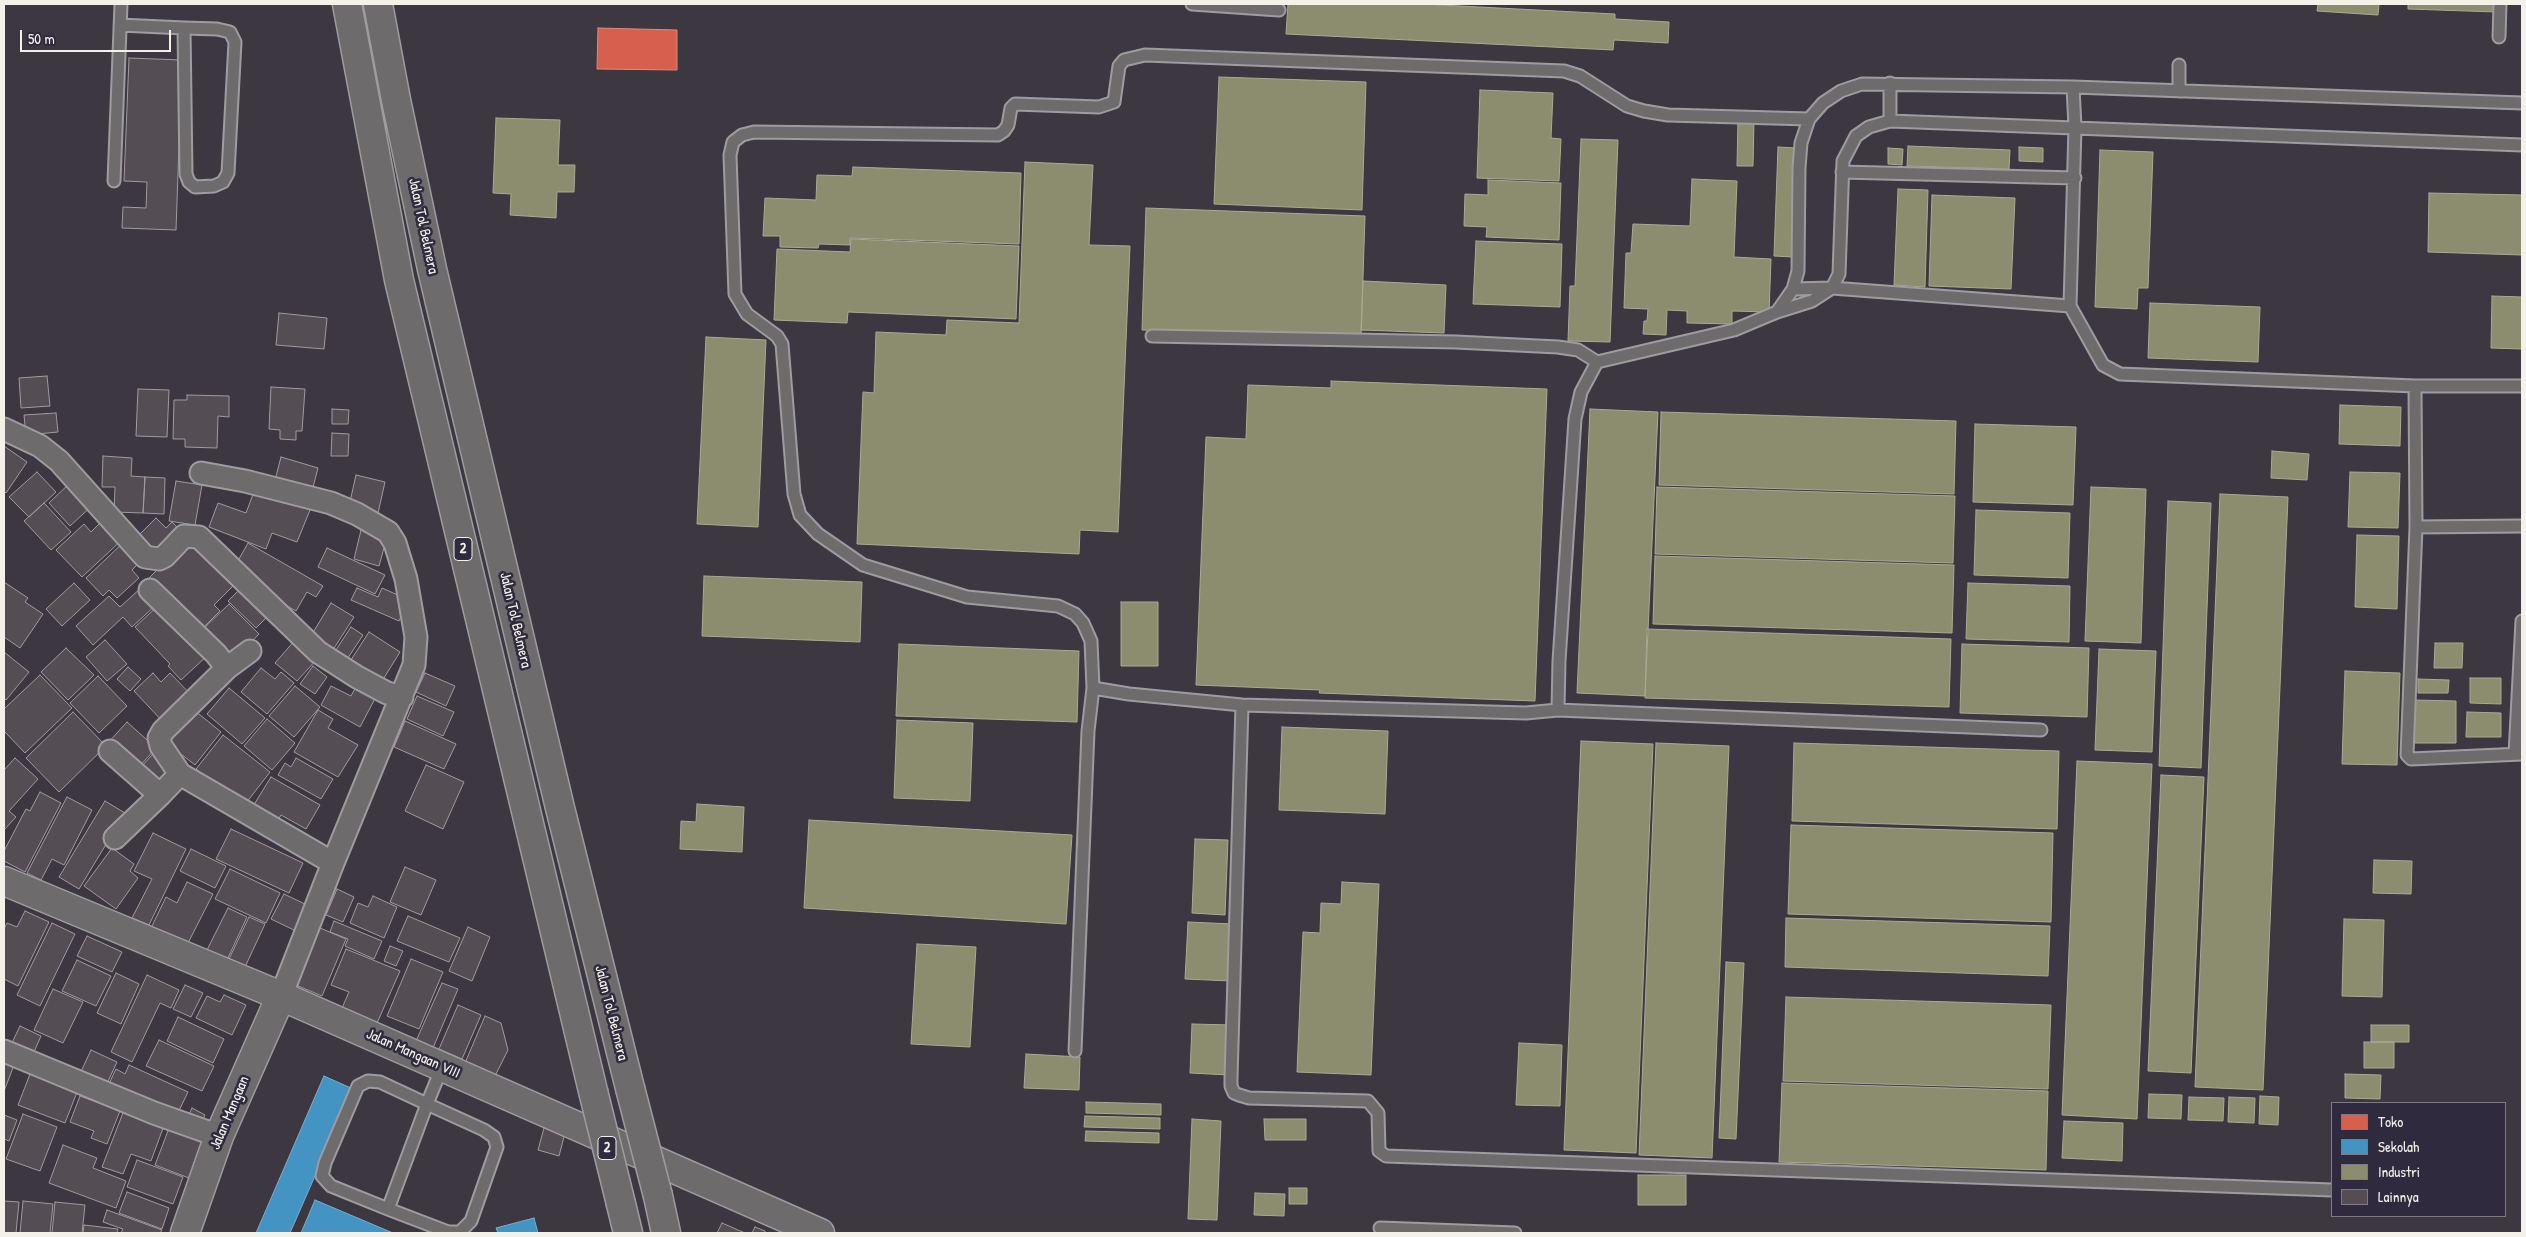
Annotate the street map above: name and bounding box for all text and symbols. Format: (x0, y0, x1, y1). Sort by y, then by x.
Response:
scale bar (22, 20, 174, 52)
text: 50 m (28, 28, 55, 49)
street label: Jalan Tol Belmera (404, 176, 442, 276)
road number: 2 (454, 538, 472, 560)
street label: Jalan Tol Belmera (495, 571, 535, 669)
street label: Jalan Tol Belmera (590, 964, 632, 1062)
street label: Jalan Mangaan VIII (363, 1025, 463, 1083)
street label: Jalan Mangaan (206, 1073, 254, 1153)
legend (2331, 1102, 2506, 1217)
text: Toko (2378, 1111, 2403, 1132)
road number: 2 (598, 1136, 616, 1160)
text: Sekolah (2378, 1136, 2419, 1157)
text: Industri (2378, 1161, 2420, 1182)
text: Lainnya (2378, 1186, 2419, 1207)

